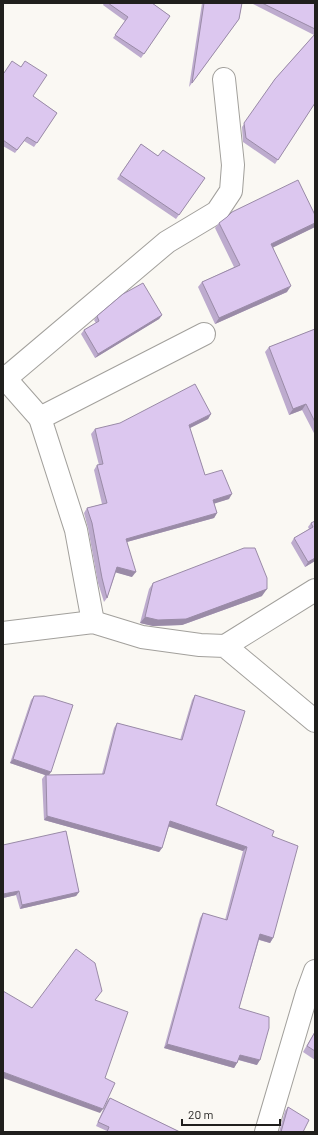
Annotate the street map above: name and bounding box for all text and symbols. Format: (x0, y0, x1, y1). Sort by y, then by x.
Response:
scale bar (182, 1101, 280, 1127)
text: 20 m (188, 1107, 214, 1121)

